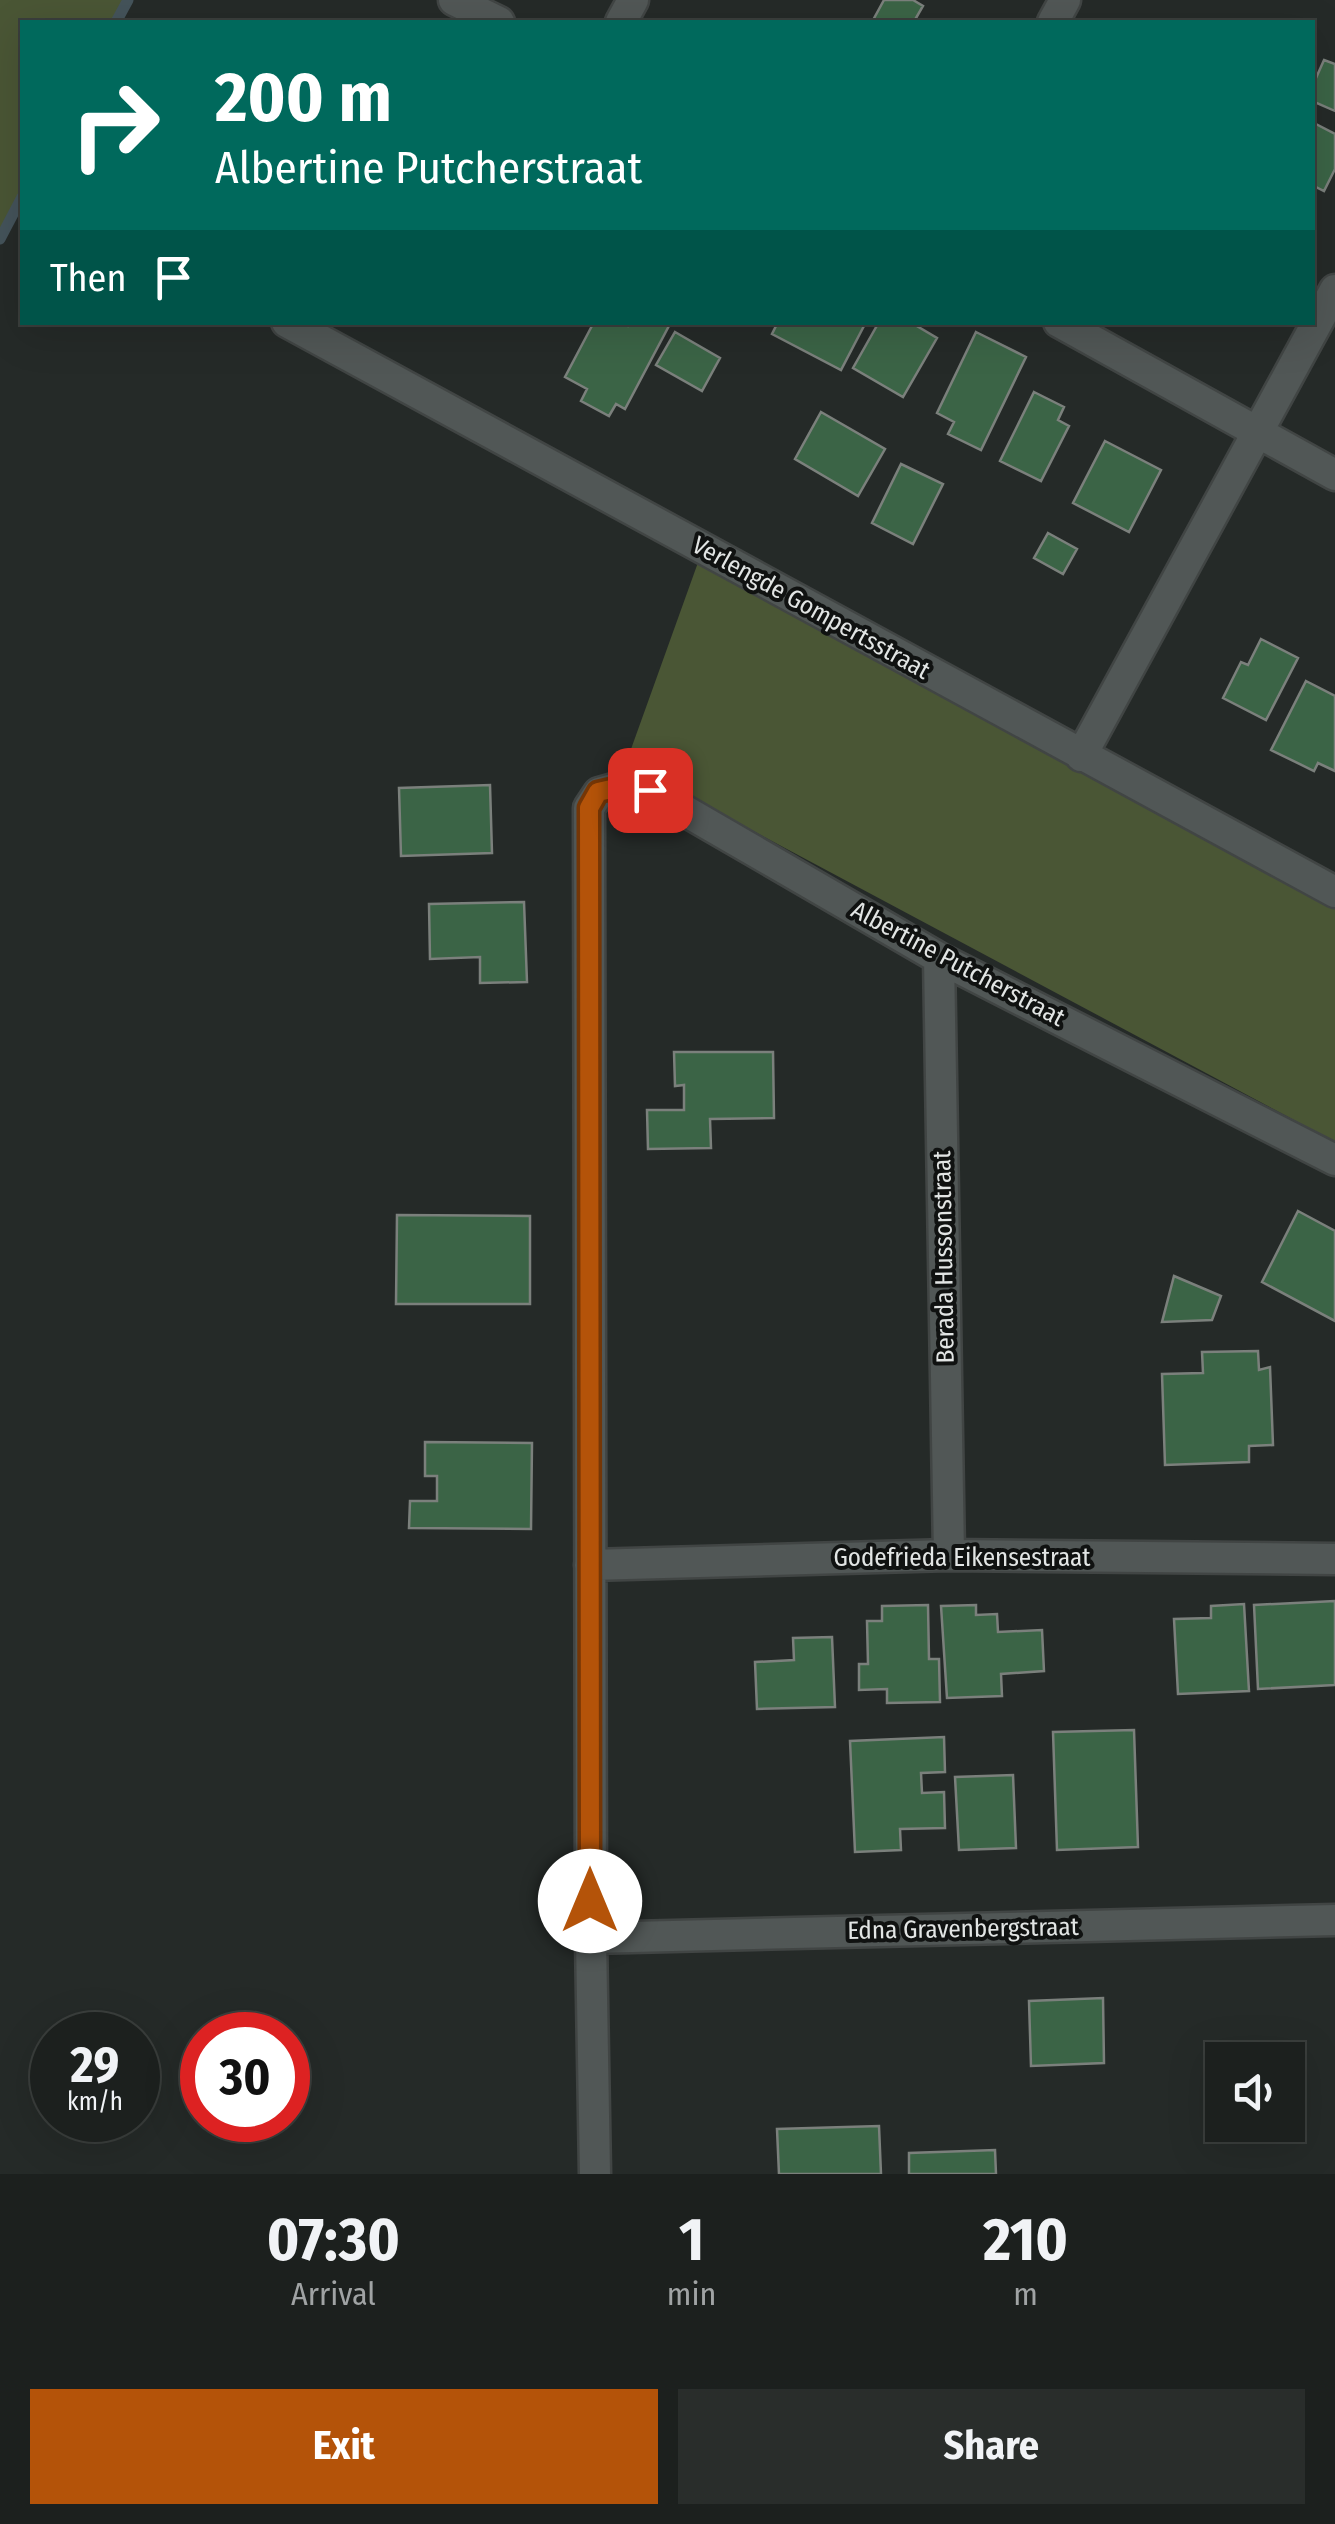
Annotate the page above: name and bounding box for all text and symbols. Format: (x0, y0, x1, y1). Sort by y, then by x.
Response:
text: 200 m (215, 56, 392, 140)
icon: right (50, 60, 180, 190)
text: Albertine Putcherstraat (215, 141, 642, 195)
icon: arrive (146, 250, 201, 305)
text: Then (50, 255, 126, 301)
street label: Verlengde Gompertsstraat (687, 530, 936, 686)
pin (608, 748, 693, 833)
icon: arrive (623, 763, 678, 818)
street label: Albertine Putcherstraat (846, 895, 1071, 1033)
street label: Berada Hussonstraat (927, 1150, 961, 1364)
street label: Godefrieda Eikensestraat (833, 1543, 1091, 1573)
position arrow (538, 1849, 642, 1953)
street label: Edna Gravenbergstraat (847, 1912, 1080, 1946)
speed limit sign: 30 (180, 2012, 310, 2142)
text: 29 (71, 2035, 119, 2095)
map controls (1205, 2042, 1305, 2142)
button: sound (1205, 2042, 1305, 2142)
text: km/h (67, 2087, 123, 2117)
text: 07:30 (267, 2204, 400, 2276)
text: 1 (679, 2204, 704, 2276)
text: 210 (983, 2204, 1068, 2276)
text: Arrival (291, 2275, 376, 2313)
text: min (667, 2275, 716, 2313)
text: m (1013, 2275, 1038, 2313)
button: Exit (30, 2389, 658, 2504)
button: Share (678, 2389, 1305, 2504)

